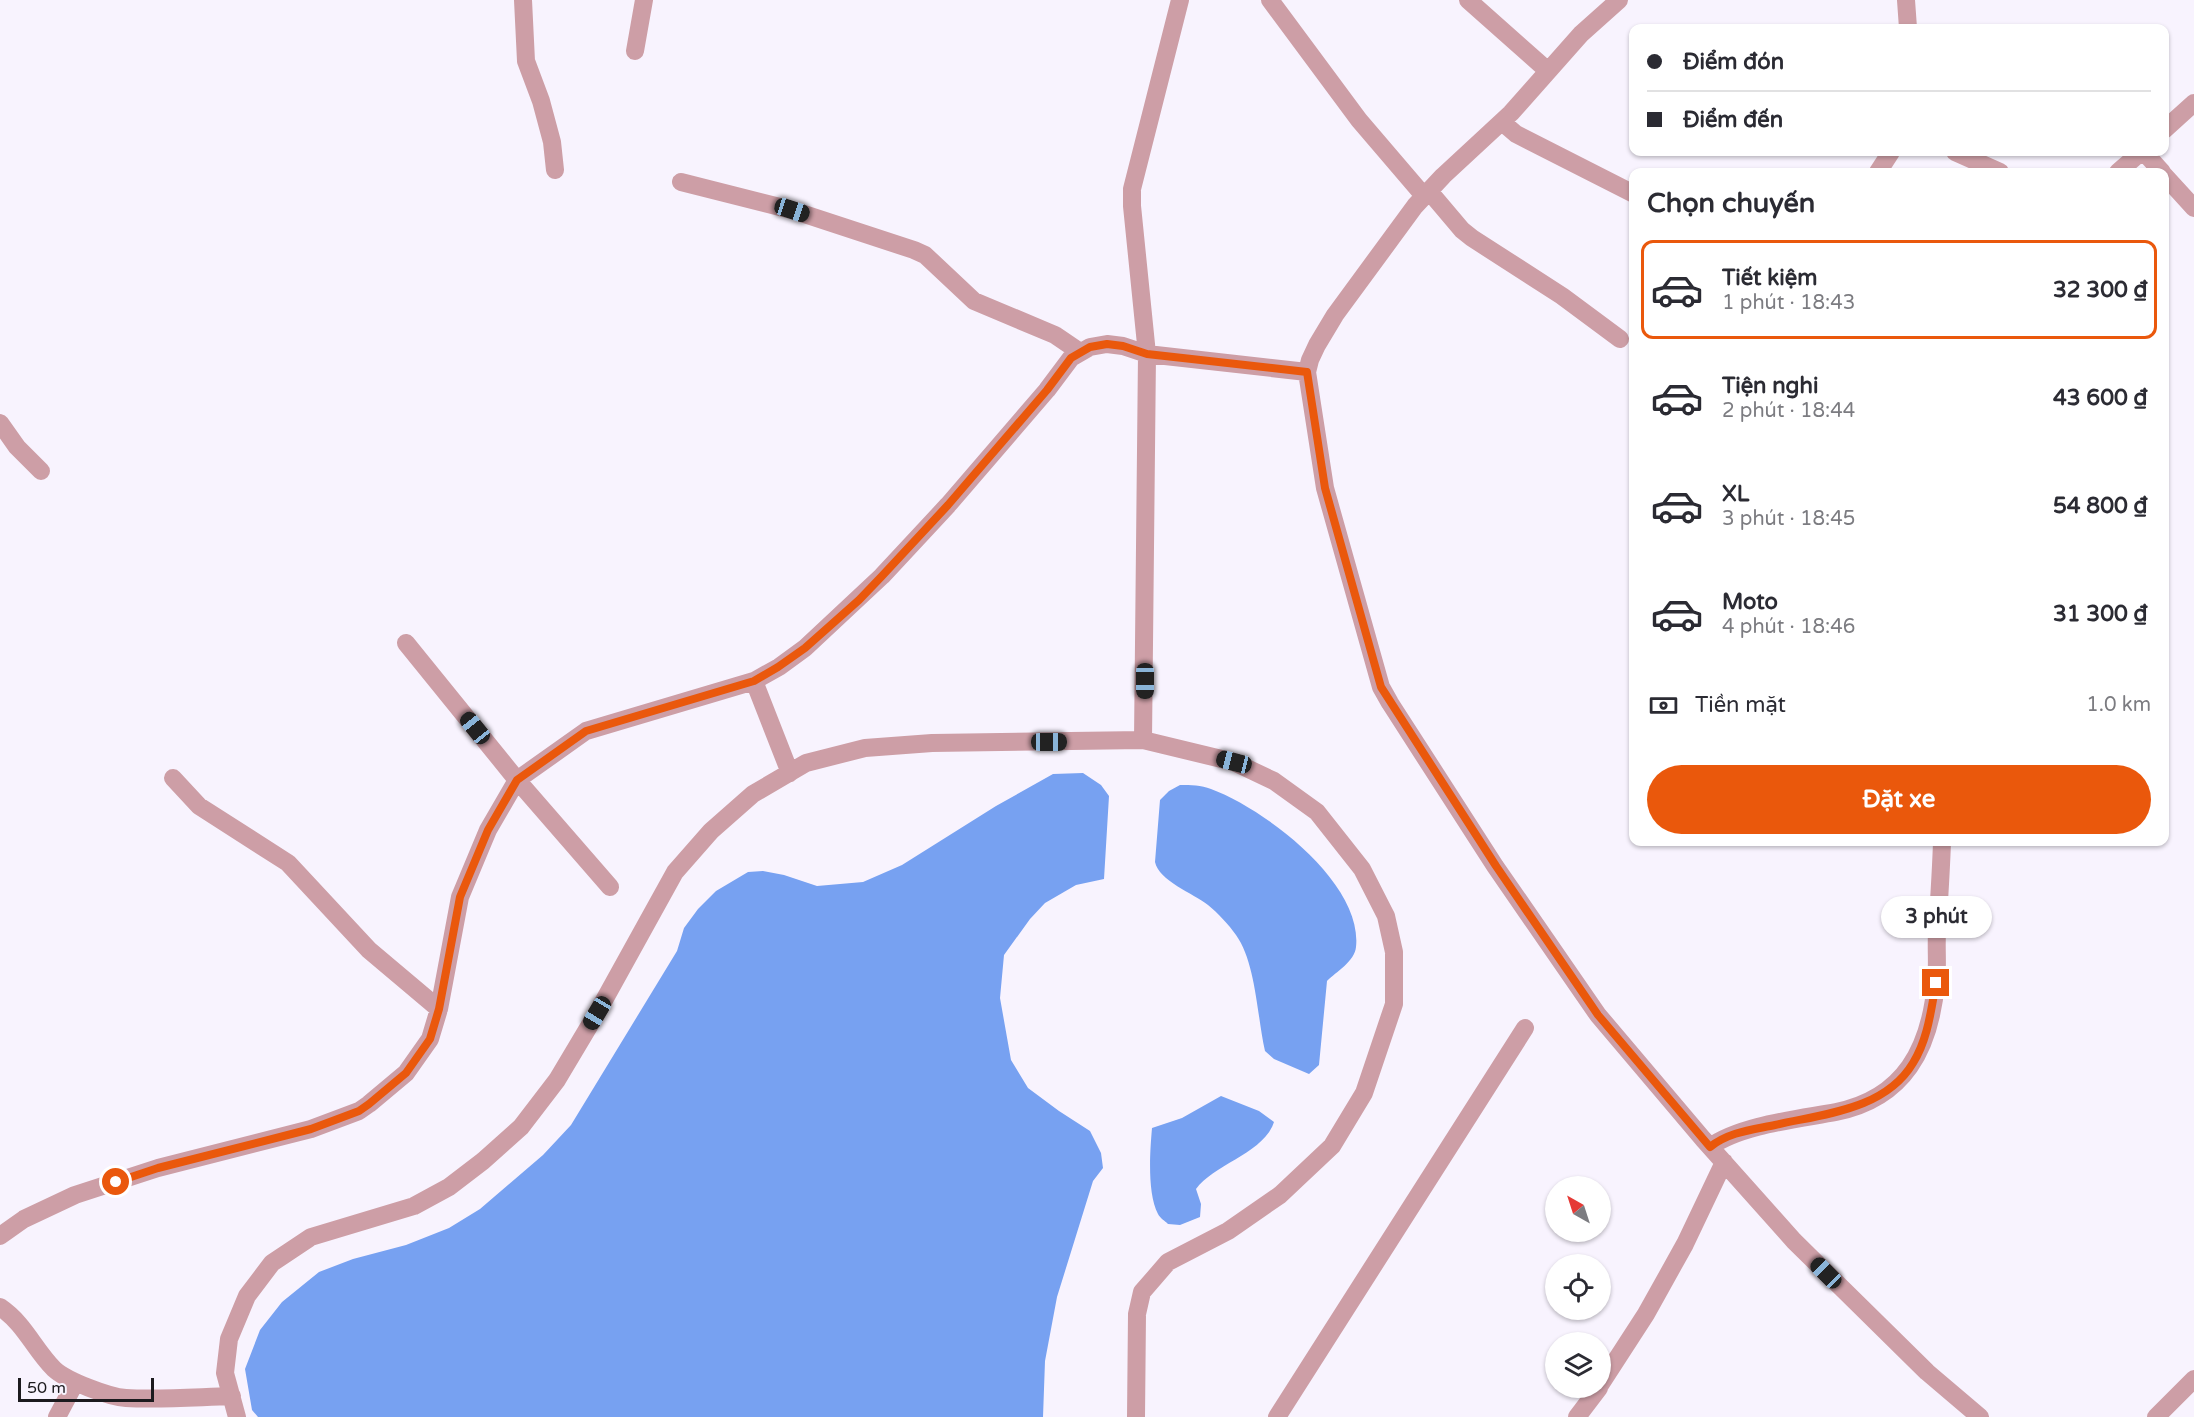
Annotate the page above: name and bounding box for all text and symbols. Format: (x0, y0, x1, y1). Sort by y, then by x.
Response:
text: Điểm đón (1683, 49, 1784, 75)
text: Điểm đến (1683, 107, 1783, 133)
text: Chọn chuyến (1647, 187, 1815, 220)
car (772, 196, 812, 224)
icon: car (1650, 263, 1704, 317)
text: Tiết kiệm (1722, 265, 1817, 291)
text: 32 300 ₫ (2053, 277, 2148, 303)
text: 1 phút · 18:43 (1722, 291, 1855, 315)
icon: car (1650, 371, 1704, 425)
text: Tiện nghi (1722, 373, 1818, 399)
text: 43 600 ₫ (2053, 385, 2148, 411)
text: 2 phút · 18:44 (1722, 399, 1855, 423)
icon: car (1650, 479, 1704, 533)
text: XL (1722, 481, 1749, 507)
text: 54 800 ₫ (2053, 493, 2148, 519)
text: 3 phút · 18:45 (1722, 507, 1855, 531)
icon: car (1650, 587, 1704, 641)
text: Moto (1722, 589, 1778, 615)
text: 31 300 ₫ (2053, 601, 2148, 627)
text: 4 phút · 18:46 (1722, 615, 1855, 639)
car (1136, 663, 1154, 699)
icon: cash (1647, 689, 1680, 722)
text: Tiền mặt (1695, 692, 1786, 718)
text: 1.0 km (2086, 693, 2151, 717)
car (457, 708, 493, 748)
car (1031, 733, 1067, 751)
car (1214, 749, 1254, 775)
button: Đặt xe (1647, 765, 2151, 834)
callout: 3 phút (1880, 896, 1992, 938)
text: 3 phút (1905, 905, 1968, 929)
route end (1922, 969, 1949, 996)
car (580, 993, 614, 1033)
route start (102, 1168, 129, 1195)
north arrow (1545, 1176, 1611, 1242)
map controls (1545, 1176, 1611, 1398)
button: locate (1545, 1254, 1611, 1320)
car (1807, 1254, 1845, 1292)
button: layers (1545, 1332, 1611, 1398)
scale bar (18, 1375, 154, 1402)
text: 50 m (27, 1378, 66, 1398)

